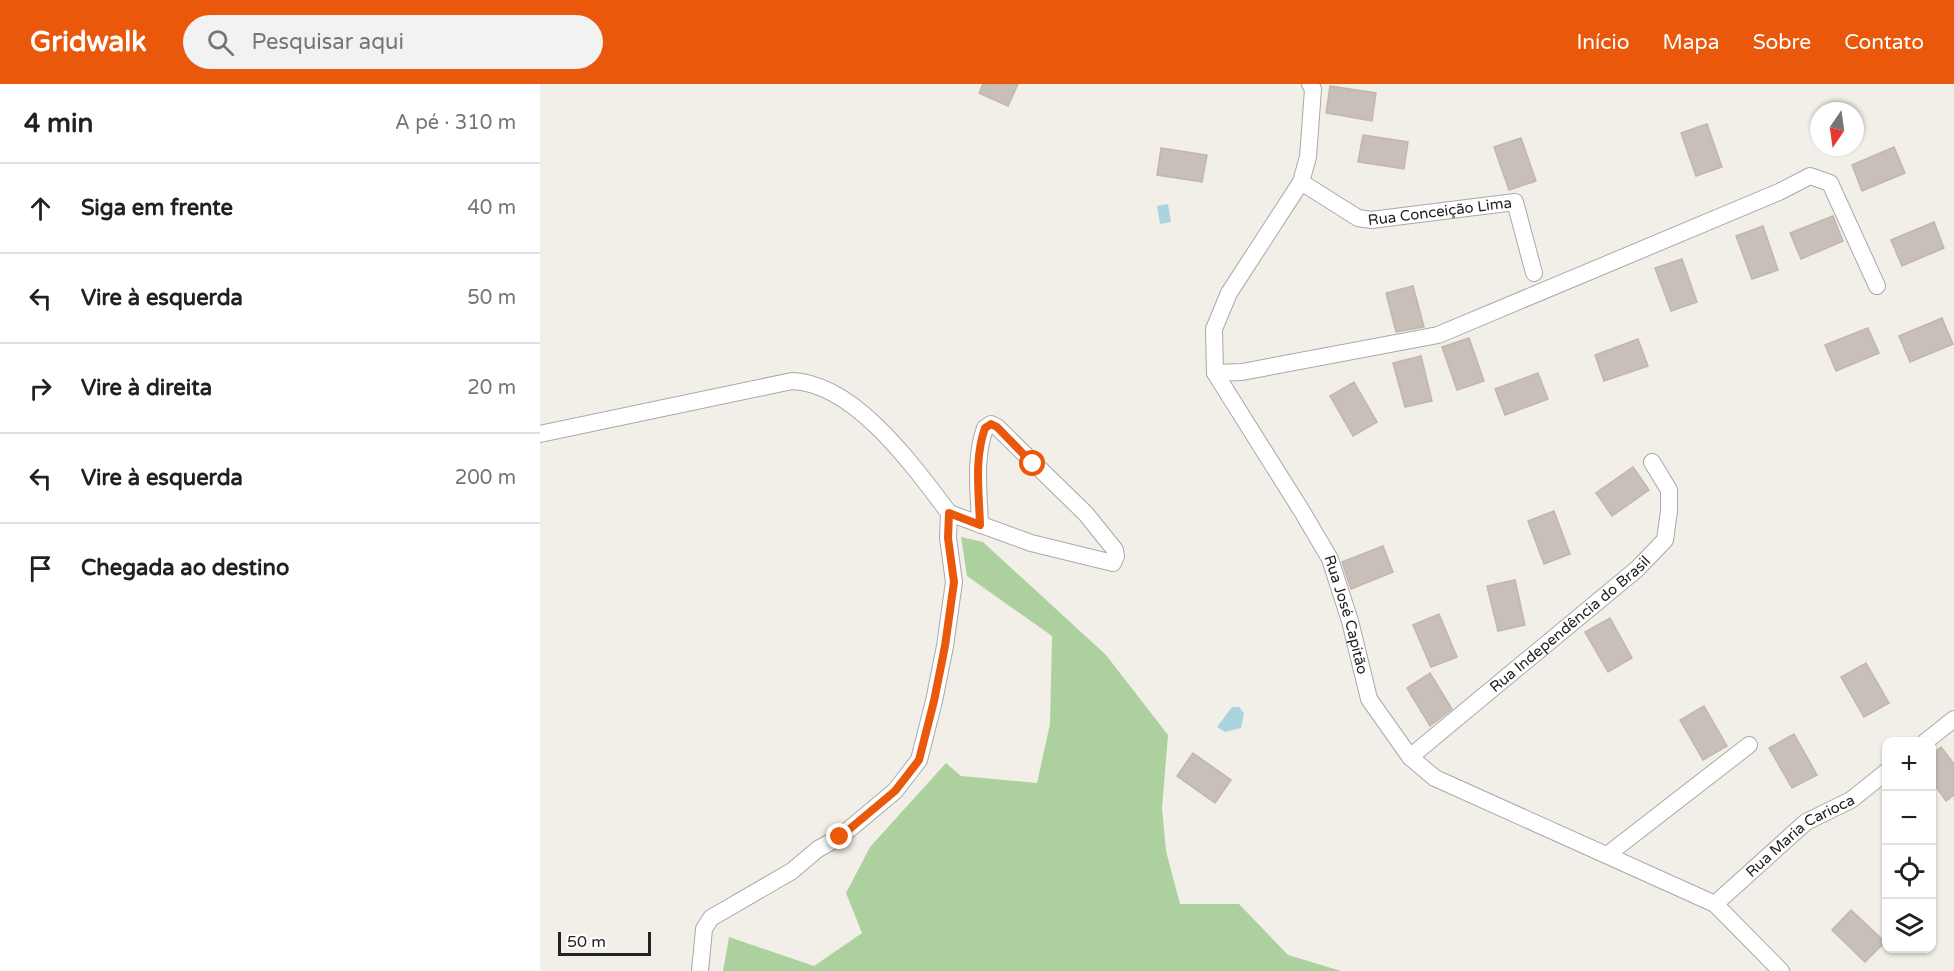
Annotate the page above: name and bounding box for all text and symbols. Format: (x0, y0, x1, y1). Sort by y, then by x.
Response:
search box (183, 15, 603, 69)
text: Gridwalk (30, 25, 147, 59)
icon: search (204, 26, 237, 59)
text: Pesquisar aqui (252, 29, 404, 55)
text: Início (1577, 30, 1629, 55)
text: Mapa (1662, 30, 1720, 55)
text: Sobre (1753, 30, 1811, 55)
text: Contato (1844, 30, 1924, 55)
north arrow (1810, 102, 1864, 156)
text: 4 min (24, 108, 93, 139)
text: A pé · 310 m (395, 111, 516, 135)
icon: ahead (24, 192, 57, 225)
street label: Rua Conceição Lima (1367, 193, 1513, 229)
text: Siga em frente (81, 195, 233, 221)
text: 40 m (467, 196, 516, 220)
icon: left (24, 282, 57, 315)
text: Vire à esquerda (81, 285, 243, 311)
text: 50 m (467, 286, 516, 310)
icon: right (24, 372, 57, 405)
text: Vire à direita (81, 375, 212, 401)
text: 20 m (467, 376, 516, 400)
route start (1019, 450, 1045, 476)
icon: left (24, 462, 57, 495)
text: Vire à esquerda (81, 465, 243, 491)
text: 200 m (455, 466, 516, 490)
icon: arrive (24, 552, 57, 585)
street label: Rua Independência do Brasil (1486, 552, 1654, 696)
street label: Rua José Capitão (1320, 553, 1372, 676)
text: Chegada ao destino (81, 555, 289, 581)
map controls (1882, 737, 1936, 953)
button: + (1882, 737, 1936, 791)
street label: Rua Maria Carioca (1742, 791, 1858, 881)
button: − (1882, 791, 1936, 845)
route end (826, 823, 852, 849)
button: locate (1882, 845, 1936, 899)
button: layers (1882, 899, 1936, 953)
scale bar (558, 929, 651, 956)
text: 50 m (567, 932, 606, 952)

